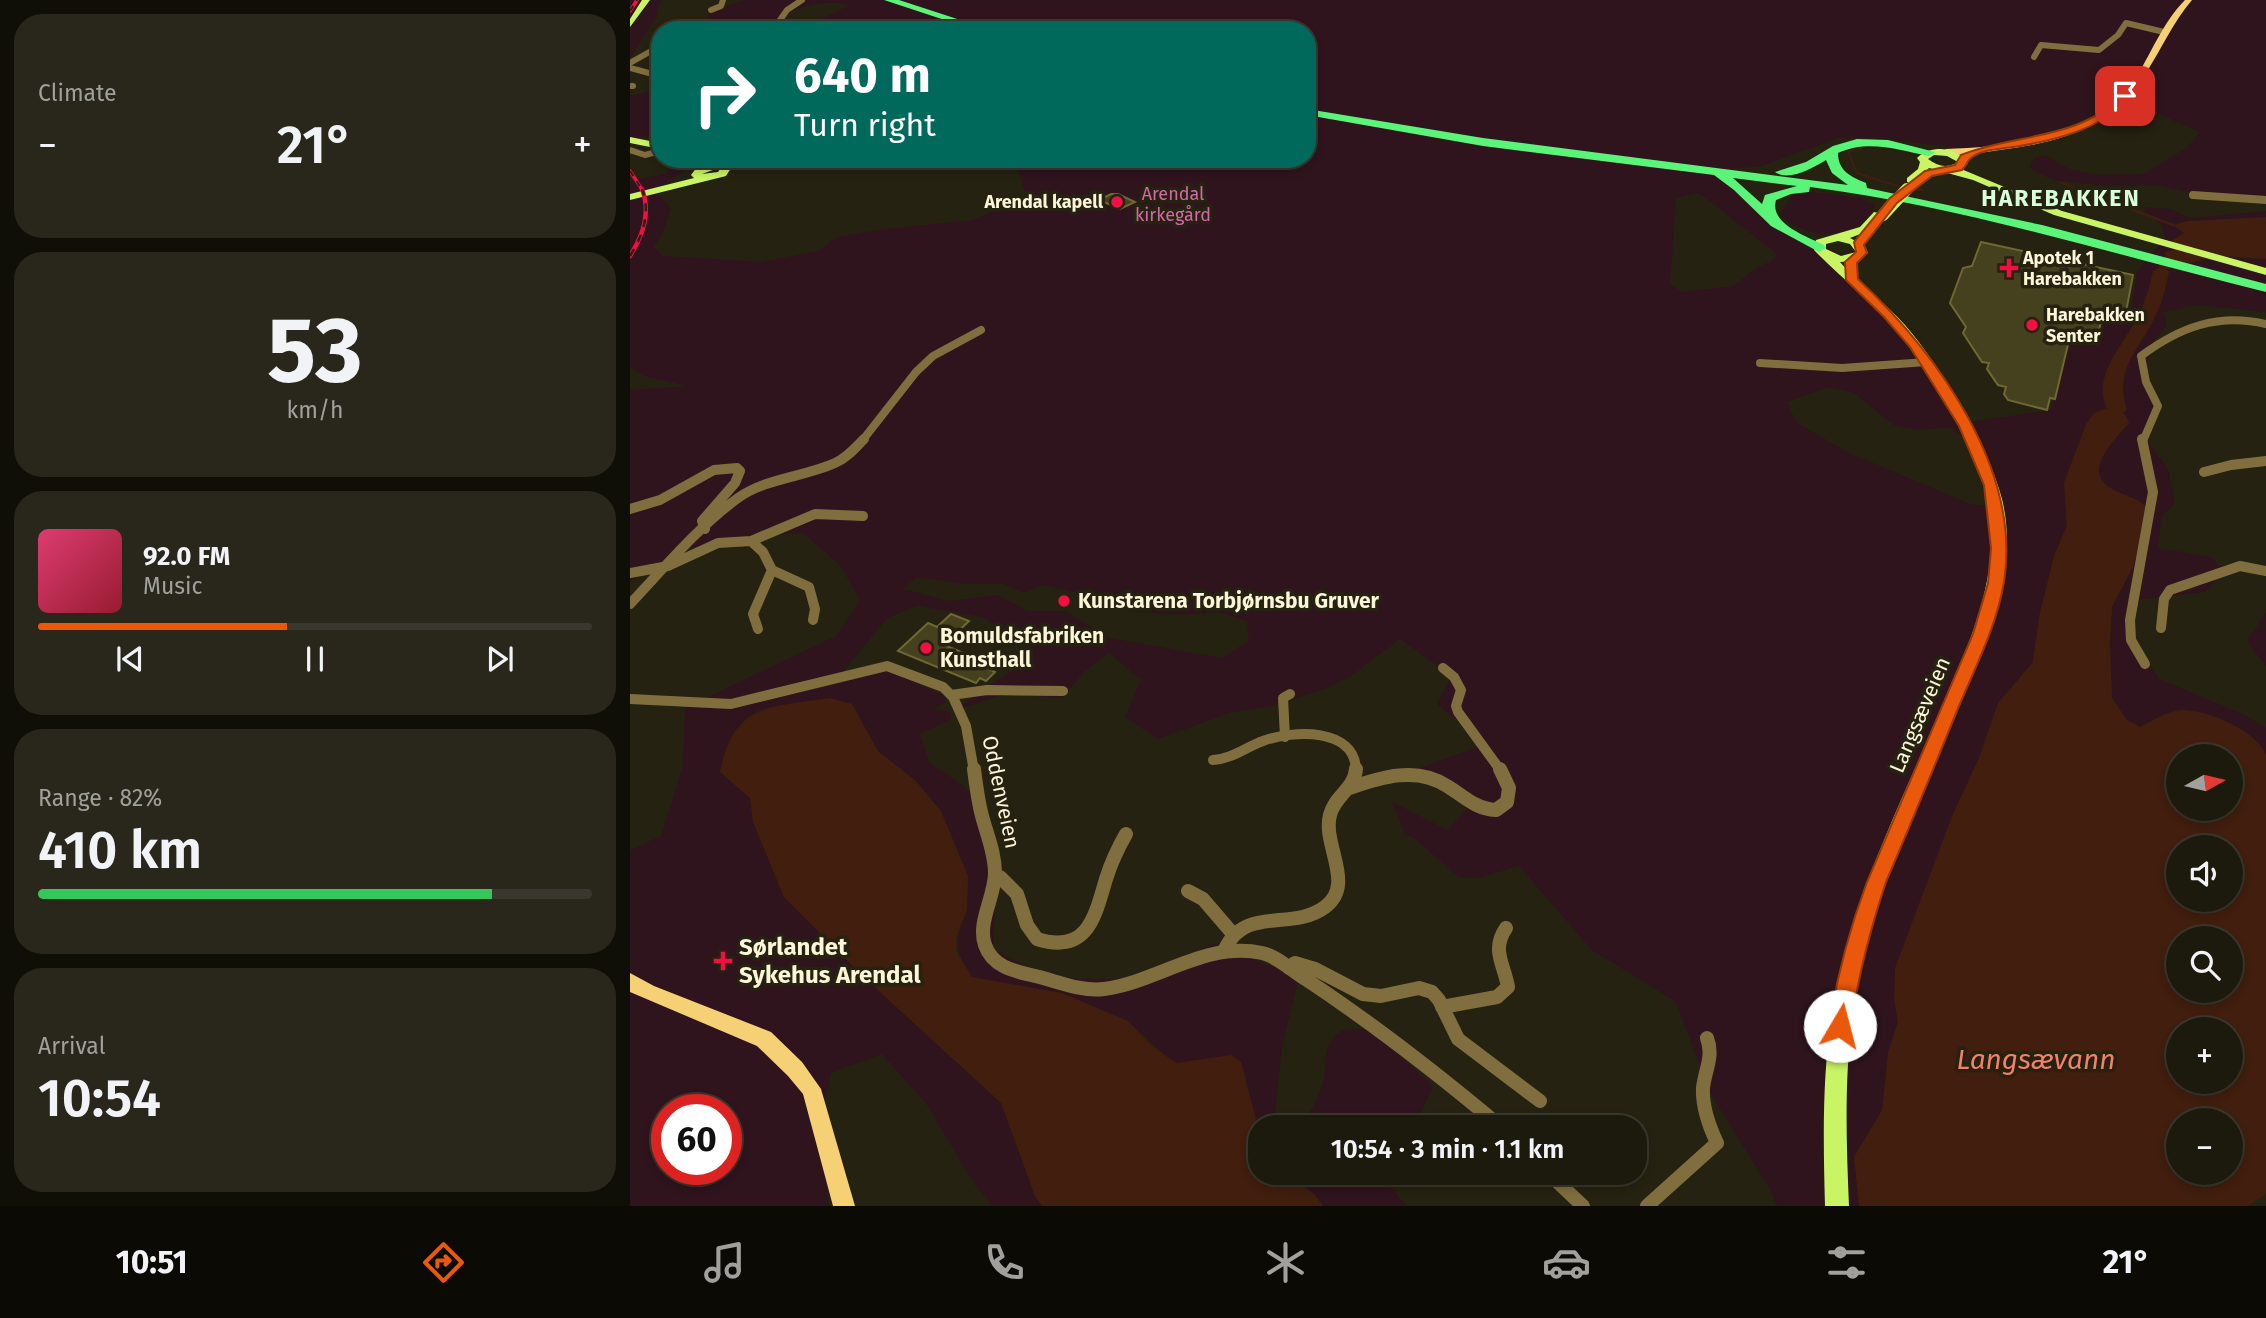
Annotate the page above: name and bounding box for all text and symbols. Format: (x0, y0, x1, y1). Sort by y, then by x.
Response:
text: 640 m (794, 46, 931, 105)
icon: right (679, 49, 770, 140)
pin (2095, 66, 2155, 126)
icon: arrive (2106, 77, 2144, 115)
text: Climate (38, 79, 117, 107)
text: Turn right (794, 106, 936, 144)
text: 21° (277, 114, 353, 177)
text: − (38, 122, 57, 168)
text: + (573, 122, 592, 168)
park label: Arendal kirkegård (1135, 183, 1211, 226)
district label: HAREBAKKEN (1981, 184, 2141, 212)
place label: Arendal kapell (983, 191, 1104, 213)
marker: Arendal kapell (1109, 194, 1125, 210)
place label: Apotek 1 Harebakken (2022, 247, 2122, 290)
marker: Apotek 1 Harebakken (2001, 260, 2017, 276)
text: 53 (267, 296, 363, 405)
place label: Harebakken Senter (2046, 304, 2145, 347)
marker: Harebakken Senter (2024, 317, 2040, 333)
text: km/h (287, 396, 343, 424)
text: 92.0 FM (143, 541, 230, 572)
text: Music (143, 572, 203, 600)
place label: Kunstarena Torbjørnsbu Gruver (1078, 588, 1380, 614)
marker: Kunstarena Torbjørnsbu Gruver (1056, 593, 1072, 609)
place label: Bomuldsfabriken Kunsthall (940, 623, 1104, 673)
icon: previous (111, 640, 149, 678)
icon: pause (296, 640, 334, 678)
icon: next (481, 640, 519, 678)
marker: Bomuldsfabriken Kunsthall (918, 640, 934, 656)
street label: Langsæveien (1884, 653, 1956, 777)
street label: Oddenveien (976, 733, 1026, 851)
north arrow (2166, 744, 2244, 821)
map controls (2166, 744, 2243, 1185)
text: Range · 82% (38, 784, 162, 812)
text: 410 km (38, 819, 202, 882)
button: sound (2166, 835, 2243, 912)
button: search (2166, 926, 2243, 1003)
place label: Sørlandet Sykehus Arendal (739, 933, 921, 989)
marker: Sørlandet Sykehus Arendal (713, 951, 733, 971)
position arrow (1803, 989, 1877, 1063)
button: + (2166, 1017, 2243, 1094)
text: Arrival (38, 1032, 105, 1060)
water label: Langsævann (1957, 1043, 2115, 1076)
text: 10:54 (38, 1067, 161, 1130)
speed limit sign: 60 (651, 1094, 742, 1185)
button: − (2166, 1108, 2243, 1185)
text: 10:54 · 3 min · 1.1 km (1331, 1134, 1564, 1165)
icon: directions (419, 1238, 468, 1287)
icon: music (700, 1238, 749, 1287)
icon: phone (980, 1238, 1029, 1287)
icon: climate (1261, 1238, 1310, 1287)
icon: car (1542, 1238, 1591, 1287)
icon: filters (1822, 1238, 1871, 1287)
text: 10:51 (116, 1243, 187, 1281)
text: 21° (2103, 1243, 2150, 1281)

